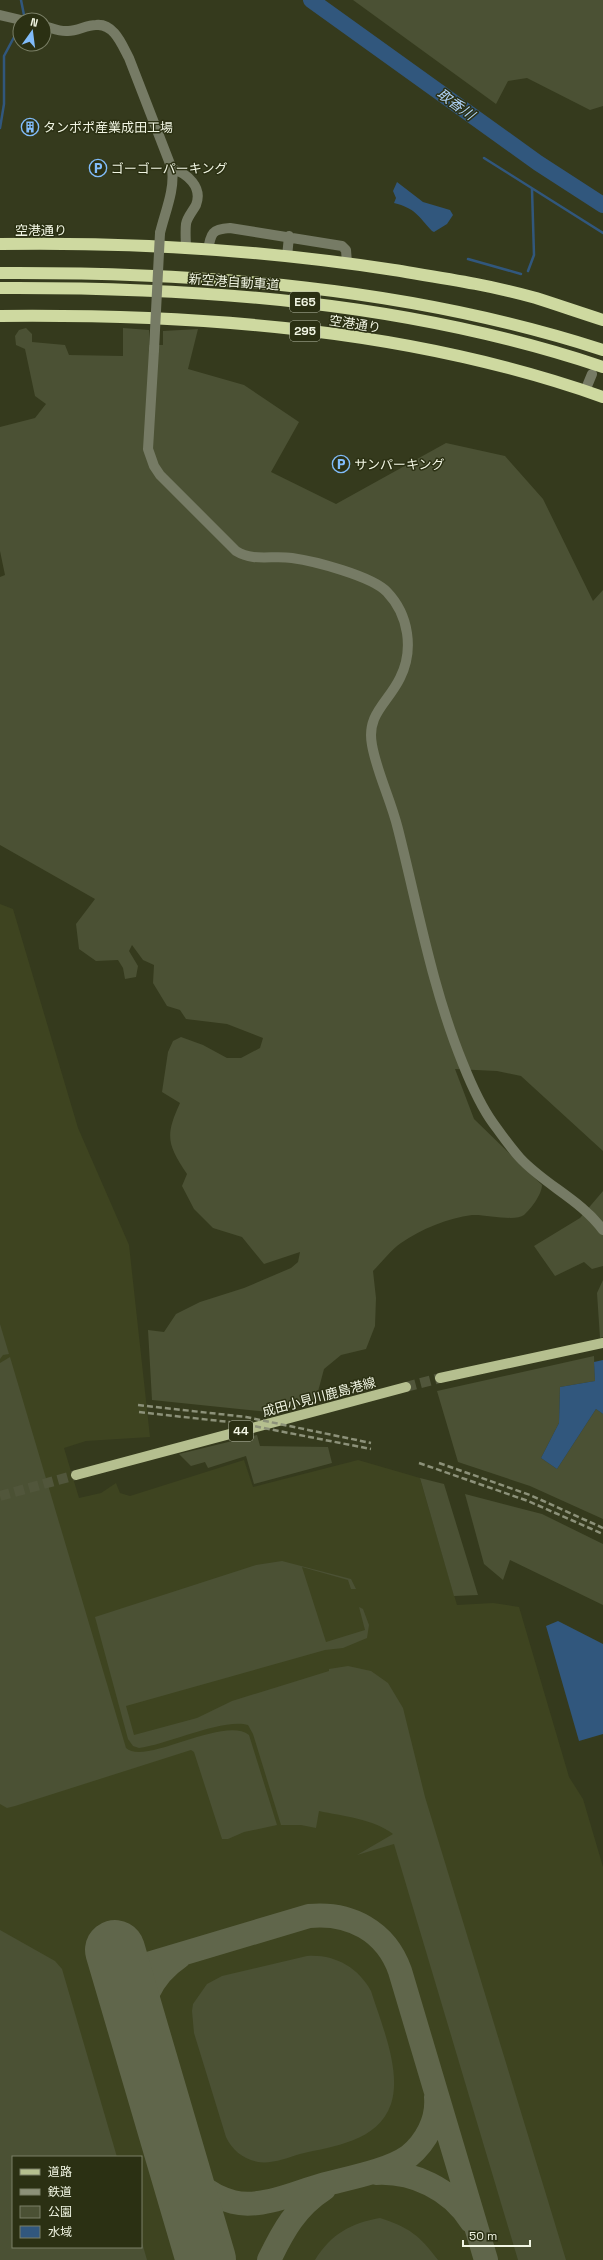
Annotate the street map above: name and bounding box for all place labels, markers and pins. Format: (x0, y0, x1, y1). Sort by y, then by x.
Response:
building icon: タンポポ産業成田工場 (20, 117, 40, 137)
place label: タンポポ産業成田工場 (43, 119, 173, 136)
parking icon: ゴーゴーパーキング (88, 158, 108, 178)
place label: ゴーゴーパーキング (111, 160, 227, 177)
parking icon: サンパーキング (331, 454, 351, 474)
place label: サンパーキング (354, 456, 445, 473)

